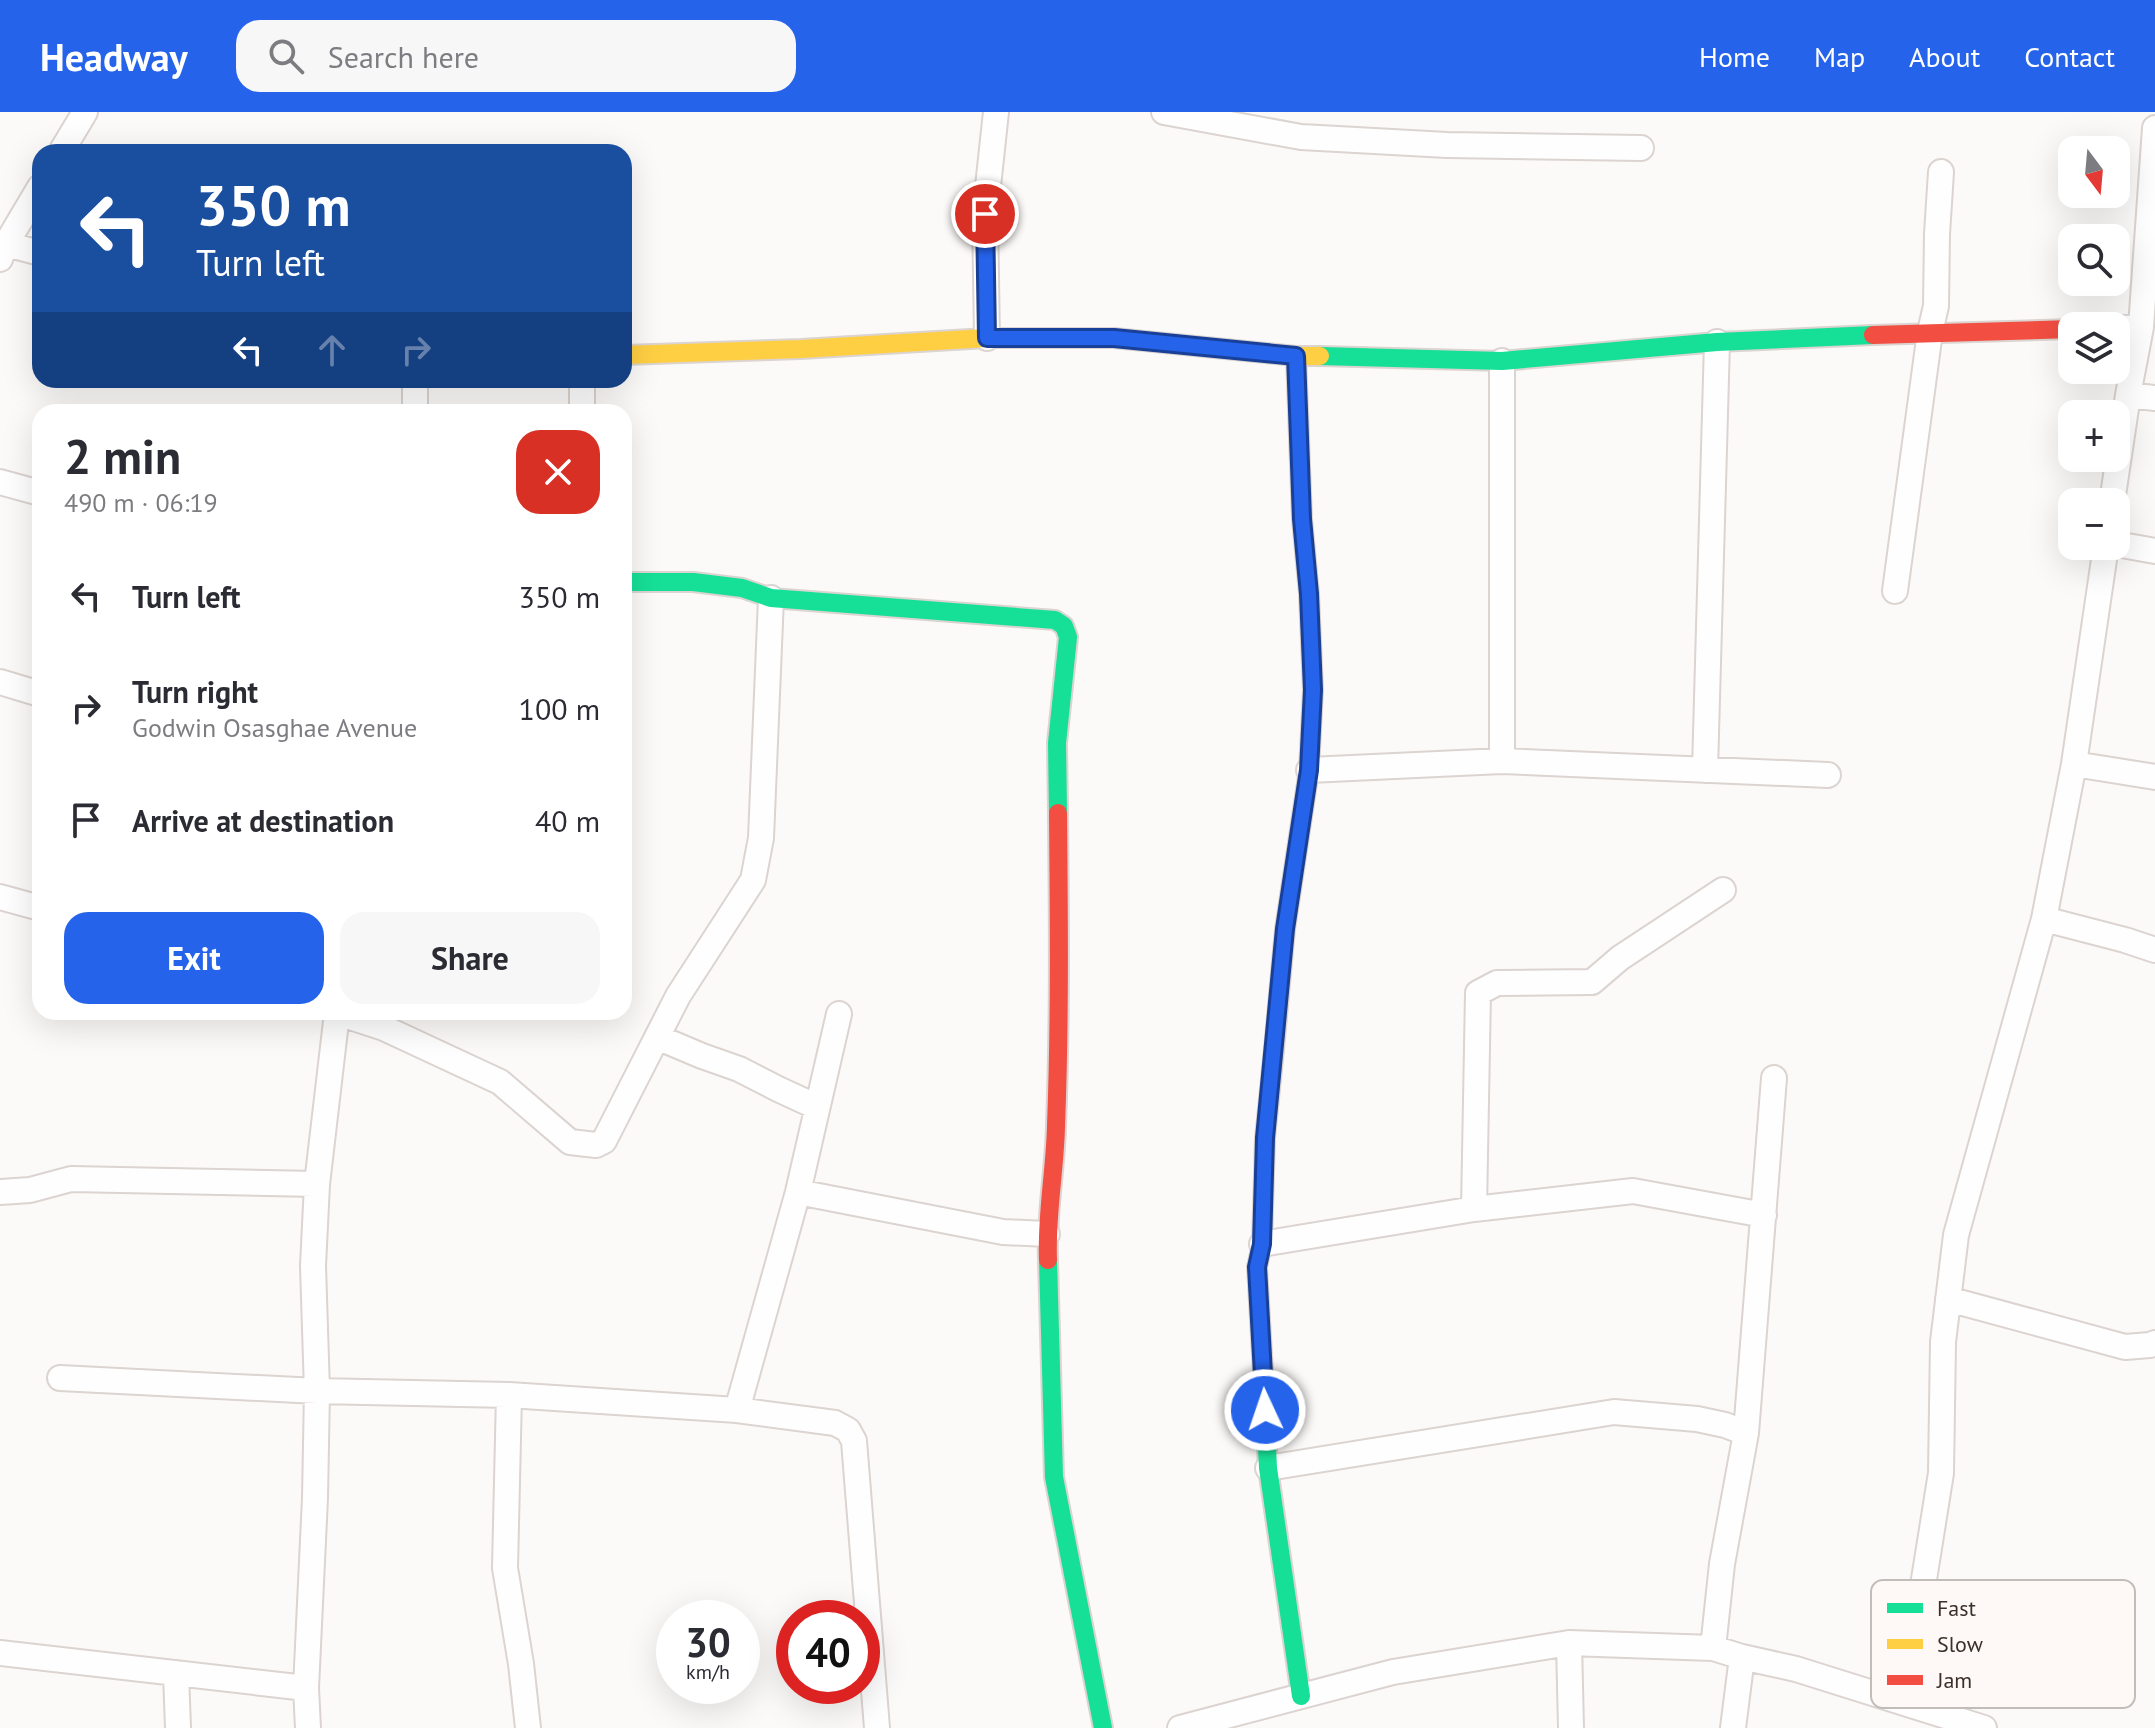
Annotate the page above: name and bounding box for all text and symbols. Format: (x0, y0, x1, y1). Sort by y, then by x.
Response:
search box (236, 20, 796, 92)
text: Headway (40, 32, 188, 81)
icon: search (264, 34, 308, 78)
text: Search here (328, 37, 479, 76)
text: Home (1699, 38, 1770, 75)
text: Map (1814, 38, 1865, 75)
text: About (1909, 38, 1980, 75)
text: Contact (2024, 38, 2115, 75)
north arrow (2058, 136, 2130, 208)
map controls (2058, 136, 2130, 560)
text: 350 m (196, 169, 351, 241)
icon: left (64, 176, 168, 280)
pin (951, 180, 1019, 248)
icon: arrive (963, 192, 1007, 236)
button: search (2058, 224, 2130, 296)
text: Turn left (196, 239, 325, 286)
button: layers (2058, 312, 2130, 384)
icon: left (226, 328, 270, 372)
icon: ahead (310, 328, 354, 372)
icon: right (394, 328, 438, 372)
button: + (2058, 400, 2130, 472)
text: 2 min (64, 425, 181, 487)
button: close (516, 430, 600, 514)
text: 490 m · 06:19 (64, 486, 218, 519)
button: − (2058, 488, 2130, 560)
icon: left (64, 574, 108, 618)
text: Turn left (132, 577, 240, 616)
text: 350 m (519, 577, 600, 616)
text: Turn right (132, 672, 258, 711)
icon: right (64, 686, 108, 730)
text: 100 m (519, 689, 600, 728)
text: Godwin Osasghae Avenue (132, 711, 417, 744)
icon: arrive (64, 798, 108, 842)
text: Arrive at destination (132, 801, 394, 840)
text: 40 m (535, 801, 600, 840)
button: Exit (64, 912, 324, 1004)
button: Share (340, 912, 600, 1004)
position arrow (1223, 1368, 1307, 1452)
legend (1871, 1580, 2135, 1708)
text: Fast (1937, 1594, 1977, 1622)
speed limit sign: 40 (776, 1600, 880, 1704)
text: 30 (685, 1616, 731, 1668)
text: Slow (1937, 1630, 1983, 1658)
text: km/h (686, 1659, 730, 1685)
text: Jam (1936, 1666, 1972, 1694)

